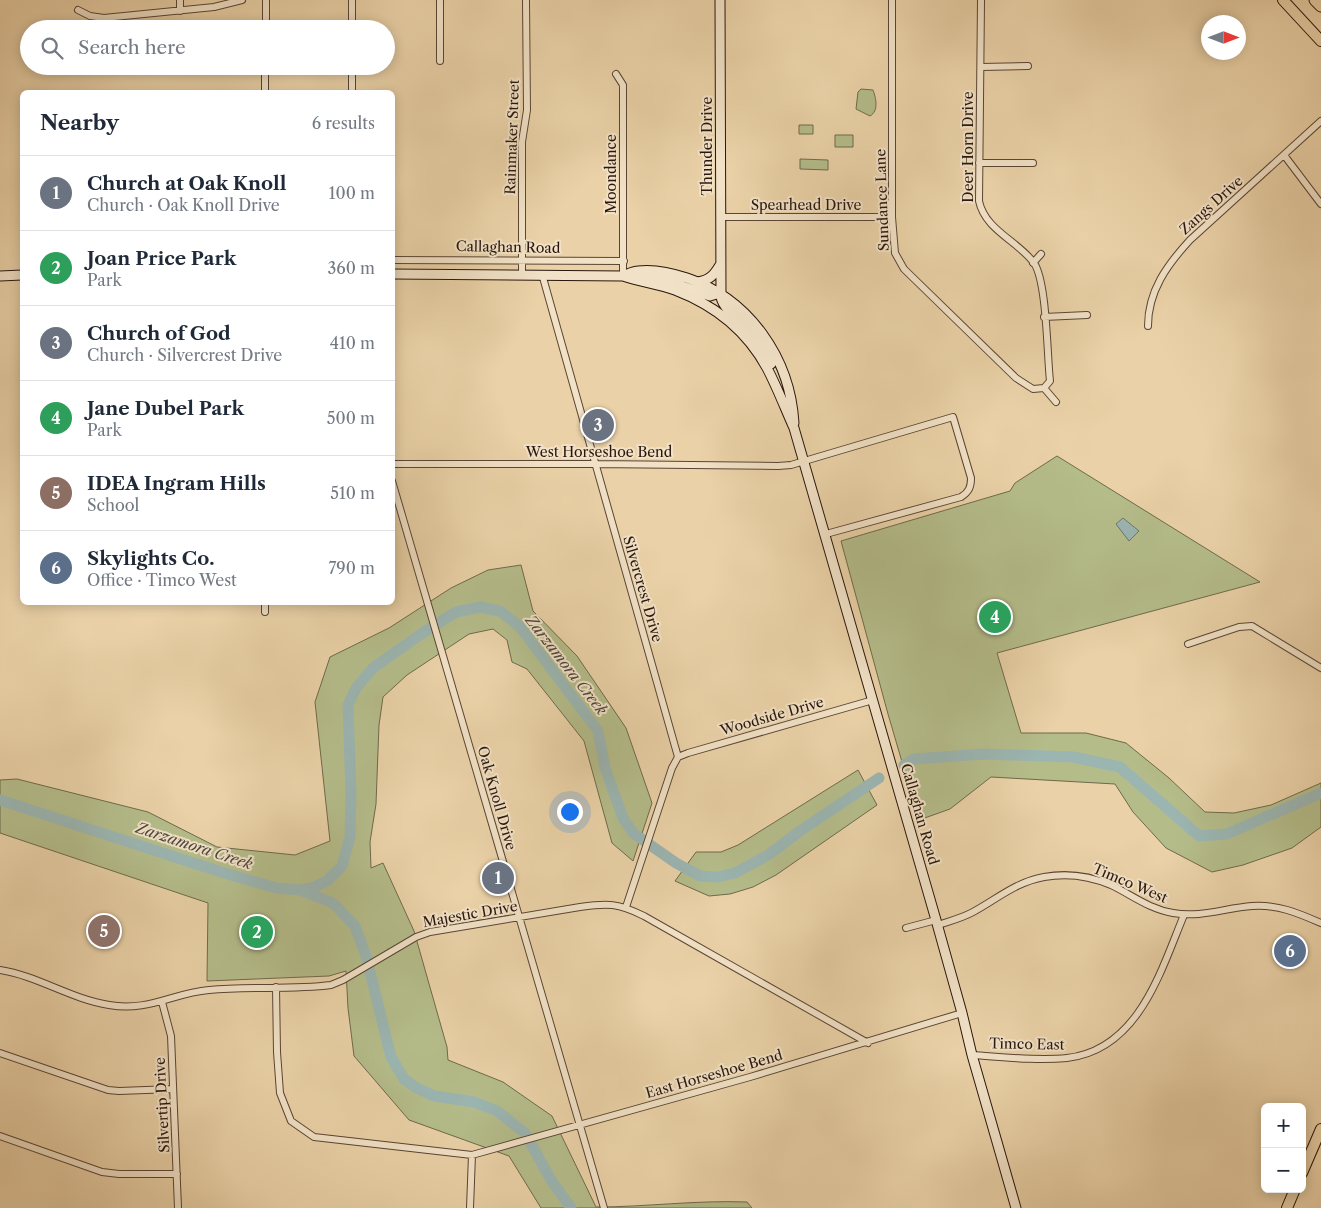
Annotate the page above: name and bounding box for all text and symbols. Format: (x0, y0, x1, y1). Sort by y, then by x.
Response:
north arrow (1201, 15, 1246, 60)
search box (20, 20, 395, 75)
icon: search (38, 34, 66, 62)
text: Search here (78, 36, 186, 59)
street label: Rainmaker Street (501, 79, 523, 195)
street label: Deer Horn Drive (959, 91, 977, 203)
street label: Thunder Drive (698, 96, 716, 195)
text: Nearby (40, 110, 119, 135)
text: 6 results (312, 113, 375, 133)
street label: Moondance (602, 134, 620, 214)
street label: Sundance Lane (871, 148, 893, 252)
text: Church at Oak Knoll (87, 172, 286, 195)
street label: Zangs Drive (1176, 172, 1247, 238)
text: 1 (52, 183, 60, 203)
text: 100 m (329, 183, 375, 203)
text: Church · Oak Knoll Drive (87, 195, 280, 215)
street label: Spearhead Drive (751, 196, 862, 214)
street label: Callaghan Road (456, 237, 561, 257)
text: Joan Price Park (87, 247, 236, 270)
text: 2 (51, 258, 61, 278)
text: 360 m (328, 258, 375, 278)
text: Park (87, 270, 122, 290)
text: Church of God (87, 322, 231, 345)
text: 3 (51, 333, 61, 353)
text: 410 m (330, 333, 375, 353)
text: Church · Silvercrest Drive (87, 345, 282, 365)
text: Jane Dubel Park (87, 397, 244, 420)
pin: 3 (582, 406, 614, 444)
text: 4 (51, 408, 61, 428)
text: 500 m (327, 408, 375, 428)
text: Park (87, 420, 122, 440)
street label: West Horseshoe Bend (525, 443, 673, 461)
text: IDEA Ingram Hills (87, 472, 266, 495)
text: 5 (52, 483, 60, 503)
text: 510 m (330, 483, 375, 503)
text: School (87, 495, 139, 515)
street label: Silvercrest Drive (619, 534, 667, 644)
text: Skylights Co. (87, 547, 214, 570)
text: 6 (51, 558, 61, 578)
text: 790 m (328, 558, 375, 578)
text: Office · Timco West (87, 570, 237, 590)
pin: 4 (979, 598, 1011, 636)
water label: Zarzamora Creek (521, 610, 611, 719)
street label: Woodside Drive (717, 693, 826, 740)
street label: Oak Knoll Drive (474, 744, 520, 852)
street label: Callaghan Road (897, 761, 943, 867)
your location (557, 799, 583, 825)
water label: Zarzamora Creek (132, 817, 255, 873)
pin: 1 (482, 859, 514, 897)
street label: Timco West (1090, 859, 1170, 907)
street label: Majestic Drive (421, 897, 519, 931)
pin: 5 (88, 912, 120, 950)
pin: 2 (241, 913, 273, 951)
pin: 6 (1274, 932, 1306, 970)
street label: Timco East (989, 1034, 1065, 1054)
street label: East Horseshoe Bend (643, 1046, 785, 1102)
street label: Silvertip Drive (151, 1057, 173, 1153)
map controls (1261, 1103, 1306, 1193)
button: + (1261, 1103, 1306, 1148)
button: − (1261, 1148, 1306, 1193)

